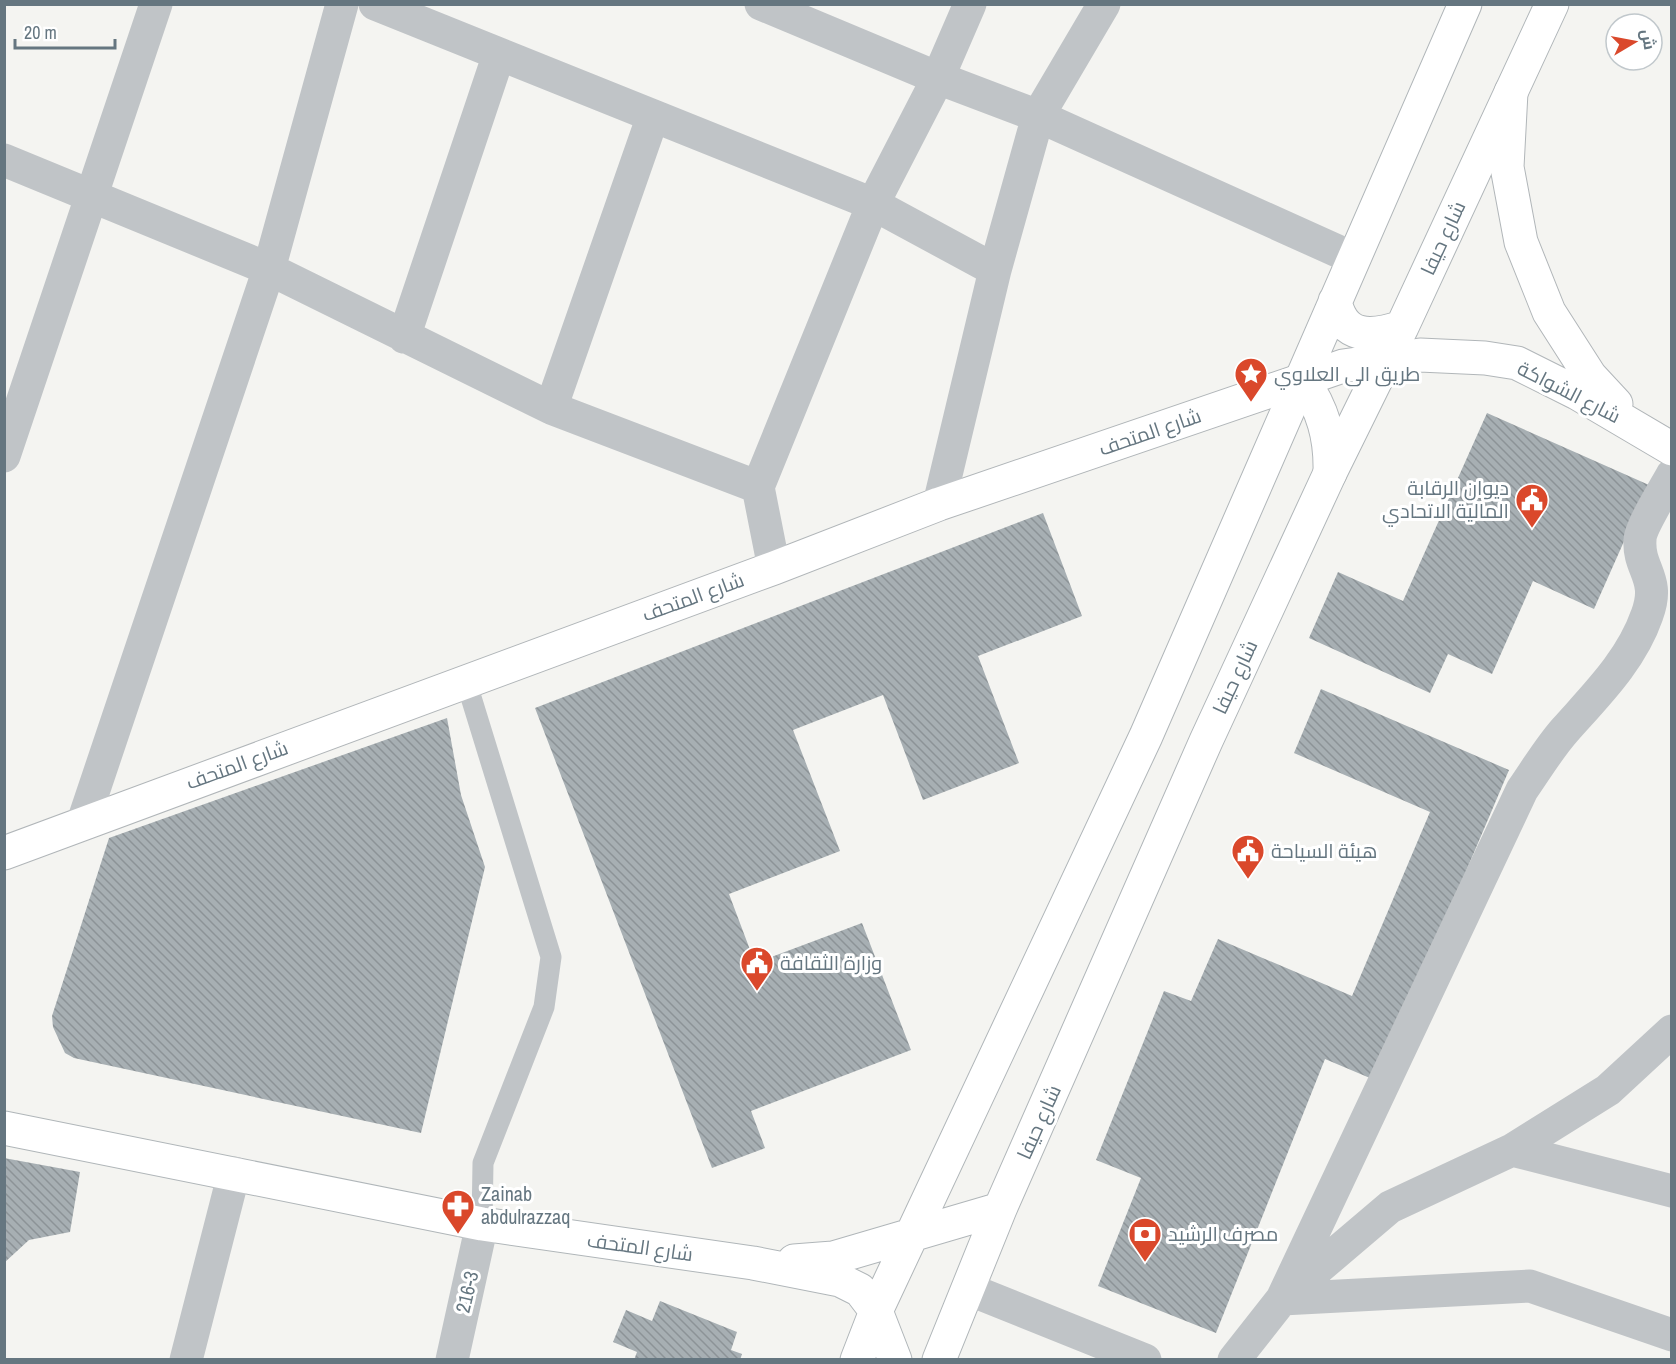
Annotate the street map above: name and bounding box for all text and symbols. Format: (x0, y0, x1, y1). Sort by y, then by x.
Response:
scale bar (15, 12, 116, 50)
north arrow (1604, 12, 1664, 72)
text: 20 m (24, 20, 57, 45)
text: ش (1636, 27, 1661, 51)
street label: شارع حيفا (1414, 196, 1472, 280)
street label: شارع الشواكة (1513, 354, 1625, 430)
place icon: طريق الى العلاوي (1233, 356, 1269, 403)
place label: طريق الى العلاوي (1274, 360, 1420, 390)
street label: شارع المتحف (1095, 401, 1205, 463)
place label: ديوان الرقابة المالية الاتحادي (1382, 474, 1509, 527)
public building icon: ديوان الرقابة المالية الاتحادي (1514, 482, 1550, 529)
street label: شارع المتحف (638, 566, 748, 628)
street label: شارع حيفا (1206, 635, 1264, 719)
street label: شارع المتحف (182, 734, 292, 796)
public building icon: هيئة السياحة (1230, 833, 1266, 880)
place label: هيئة السياحة (1271, 837, 1377, 864)
public building icon: وزارة الثقافة (739, 945, 775, 992)
place label: وزارة الثقافة (780, 949, 882, 976)
street label: شارع حيفا (1010, 1080, 1068, 1164)
place label: Zainab abdulrazzaq (481, 1180, 570, 1230)
pharmacy icon: Zainab abdulrazzaq (440, 1188, 476, 1235)
bank icon: مصرف الرشيد (1127, 1216, 1163, 1263)
place label: مصرف الرشيد (1168, 1220, 1278, 1247)
street label: شارع المتحف (585, 1226, 695, 1268)
street label: 216-3 (449, 1268, 484, 1315)

